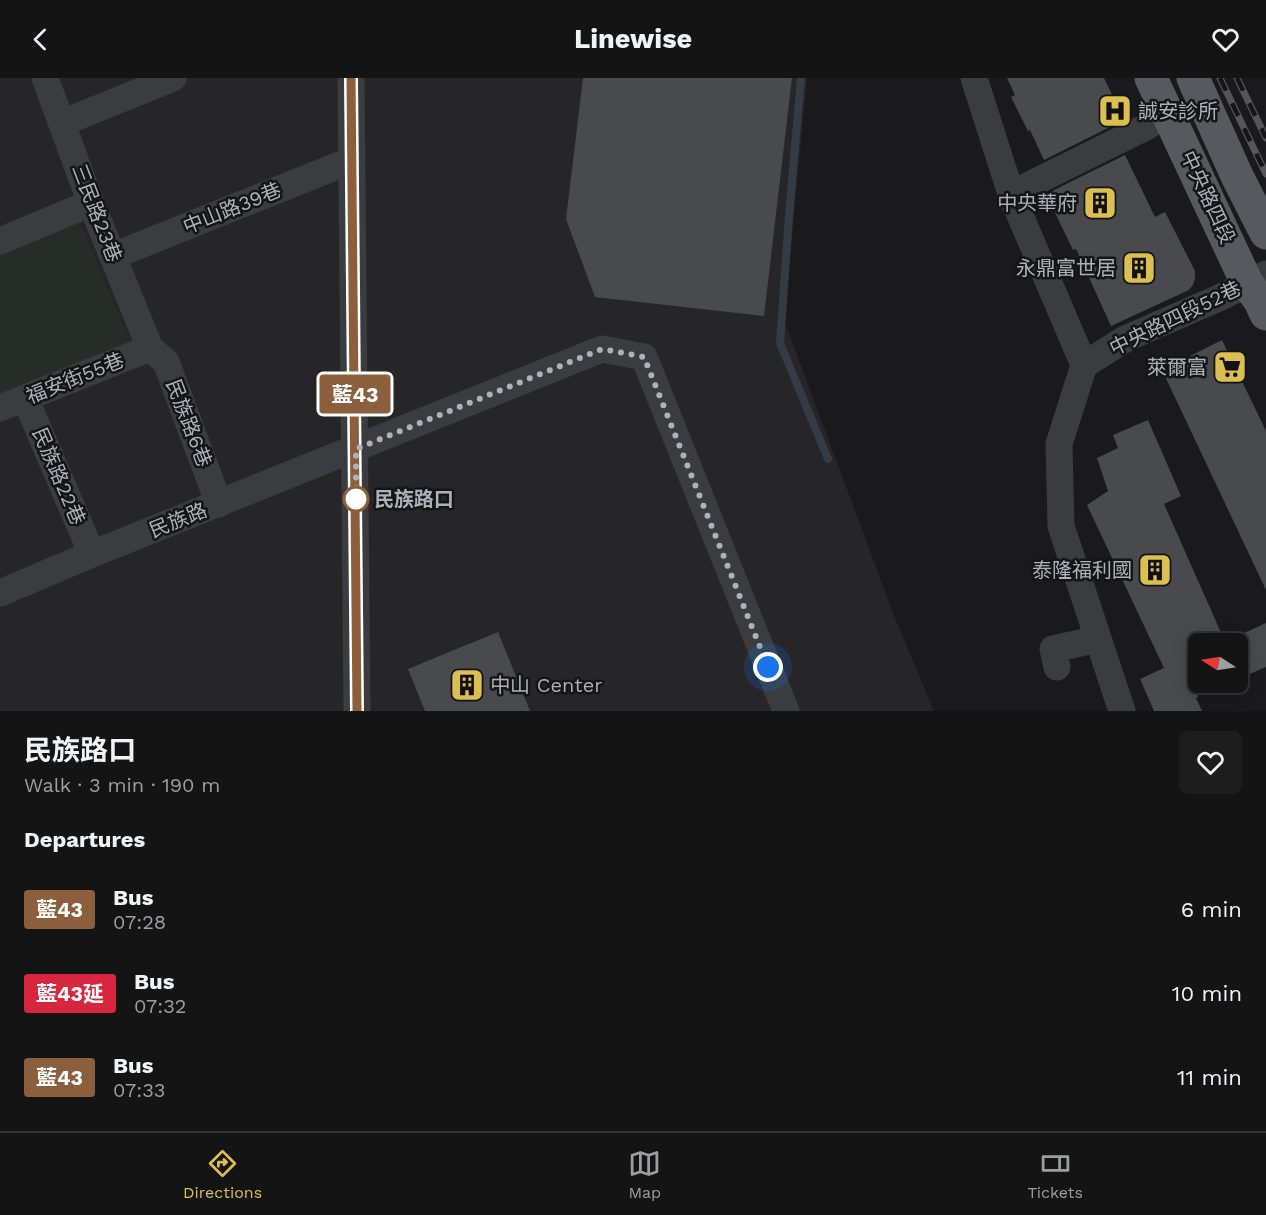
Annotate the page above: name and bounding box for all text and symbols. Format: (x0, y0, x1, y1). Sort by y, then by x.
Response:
icon: back (24, 23, 57, 56)
text: Linewise (574, 23, 692, 55)
icon: heart (1209, 23, 1242, 56)
hospital icon: 誠安診所 (1097, 93, 1133, 129)
place label: 誠安診所 (1138, 99, 1218, 123)
street label: 中央路四段 (1176, 147, 1240, 247)
street label: 三民路23巷 (67, 160, 127, 266)
street label: 中山路39巷 (179, 177, 285, 239)
building icon: 中央華府 (1082, 185, 1118, 221)
place label: 中央華府 (997, 191, 1077, 215)
building icon: 永鼎富世居 (1121, 250, 1157, 286)
place label: 永鼎富世居 (1016, 256, 1116, 280)
street label: 中央路四段52巷 (1105, 276, 1245, 360)
street label: 福安街55巷 (23, 348, 127, 408)
supermarket icon: 萊爾富 (1212, 349, 1248, 385)
place label: 萊爾富 (1147, 355, 1207, 379)
line badge: 藍43 (320, 374, 389, 414)
street label: 民族路6巷 (161, 376, 217, 470)
text: 藍43 (331, 382, 379, 407)
street label: 民族路22巷 (28, 424, 90, 528)
marker: 民族路口 (343, 486, 369, 512)
place label: 民族路口 (374, 487, 454, 511)
street label: 民族路 (146, 498, 210, 542)
building icon: 泰隆福利國 (1137, 552, 1173, 588)
place label: 泰隆福利國 (1032, 558, 1132, 582)
north arrow (1188, 633, 1248, 693)
map controls (1188, 633, 1248, 693)
your location (753, 652, 783, 682)
building icon: 中山 Center (449, 667, 485, 703)
place label: 中山 Center (490, 673, 602, 697)
button: heart (1179, 731, 1242, 794)
text: 民族路口 (24, 734, 136, 767)
text: Walk · 3 min · 190 m (24, 773, 220, 797)
text: Departures (24, 827, 145, 852)
text: Bus (113, 885, 153, 910)
text: 藍43 (36, 897, 83, 922)
text: 6 min (1181, 897, 1242, 922)
text: 07:28 (113, 910, 166, 934)
text: Bus (134, 969, 174, 994)
text: 藍43延 (36, 981, 104, 1006)
text: 10 min (1172, 981, 1242, 1006)
text: 07:32 (134, 994, 187, 1018)
text: Bus (113, 1053, 153, 1078)
text: 藍43 (36, 1065, 83, 1090)
text: 11 min (1177, 1065, 1242, 1090)
text: 07:33 (113, 1078, 166, 1102)
tab: Directions (183, 1147, 262, 1202)
tab: Map (628, 1147, 661, 1202)
tab: Tickets (1027, 1147, 1083, 1202)

